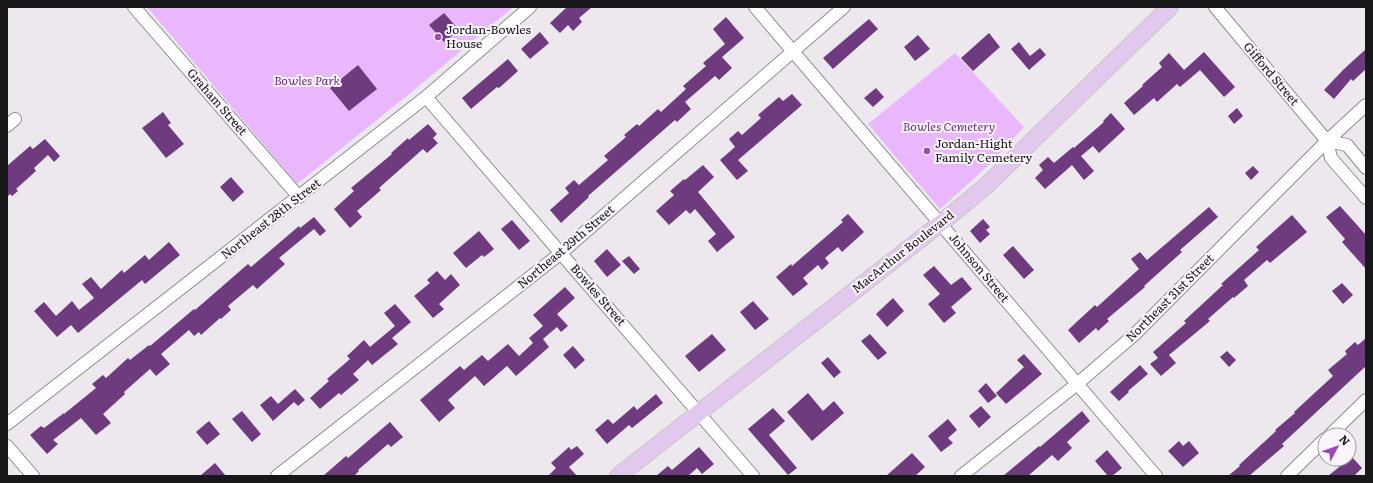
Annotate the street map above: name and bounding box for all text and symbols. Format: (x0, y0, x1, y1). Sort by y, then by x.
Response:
place label: Jordan-Bowles House (446, 20, 531, 52)
marker: Jordan-Bowles House (433, 32, 443, 42)
street label: Gifford Street (1240, 38, 1304, 109)
street label: Graham Street (183, 64, 252, 139)
park label: Bowles Park (274, 71, 341, 89)
park label: Bowles Cemetery (903, 117, 995, 135)
place label: Jordan-Hight Family Cemetery (935, 134, 1033, 166)
marker: Jordan-Hight Family Cemetery (922, 146, 932, 156)
street label: Northeast 28th Street (217, 173, 324, 263)
street label: Northeast 29th Street (513, 200, 618, 292)
street label: MacArthur Boulevard (848, 205, 958, 297)
street label: Johnson Street (945, 229, 1014, 306)
street label: Northeast 31st Street (1121, 249, 1218, 345)
street label: Bowles Street (567, 259, 631, 329)
north arrow (1317, 427, 1357, 467)
text: N (1336, 431, 1354, 449)

